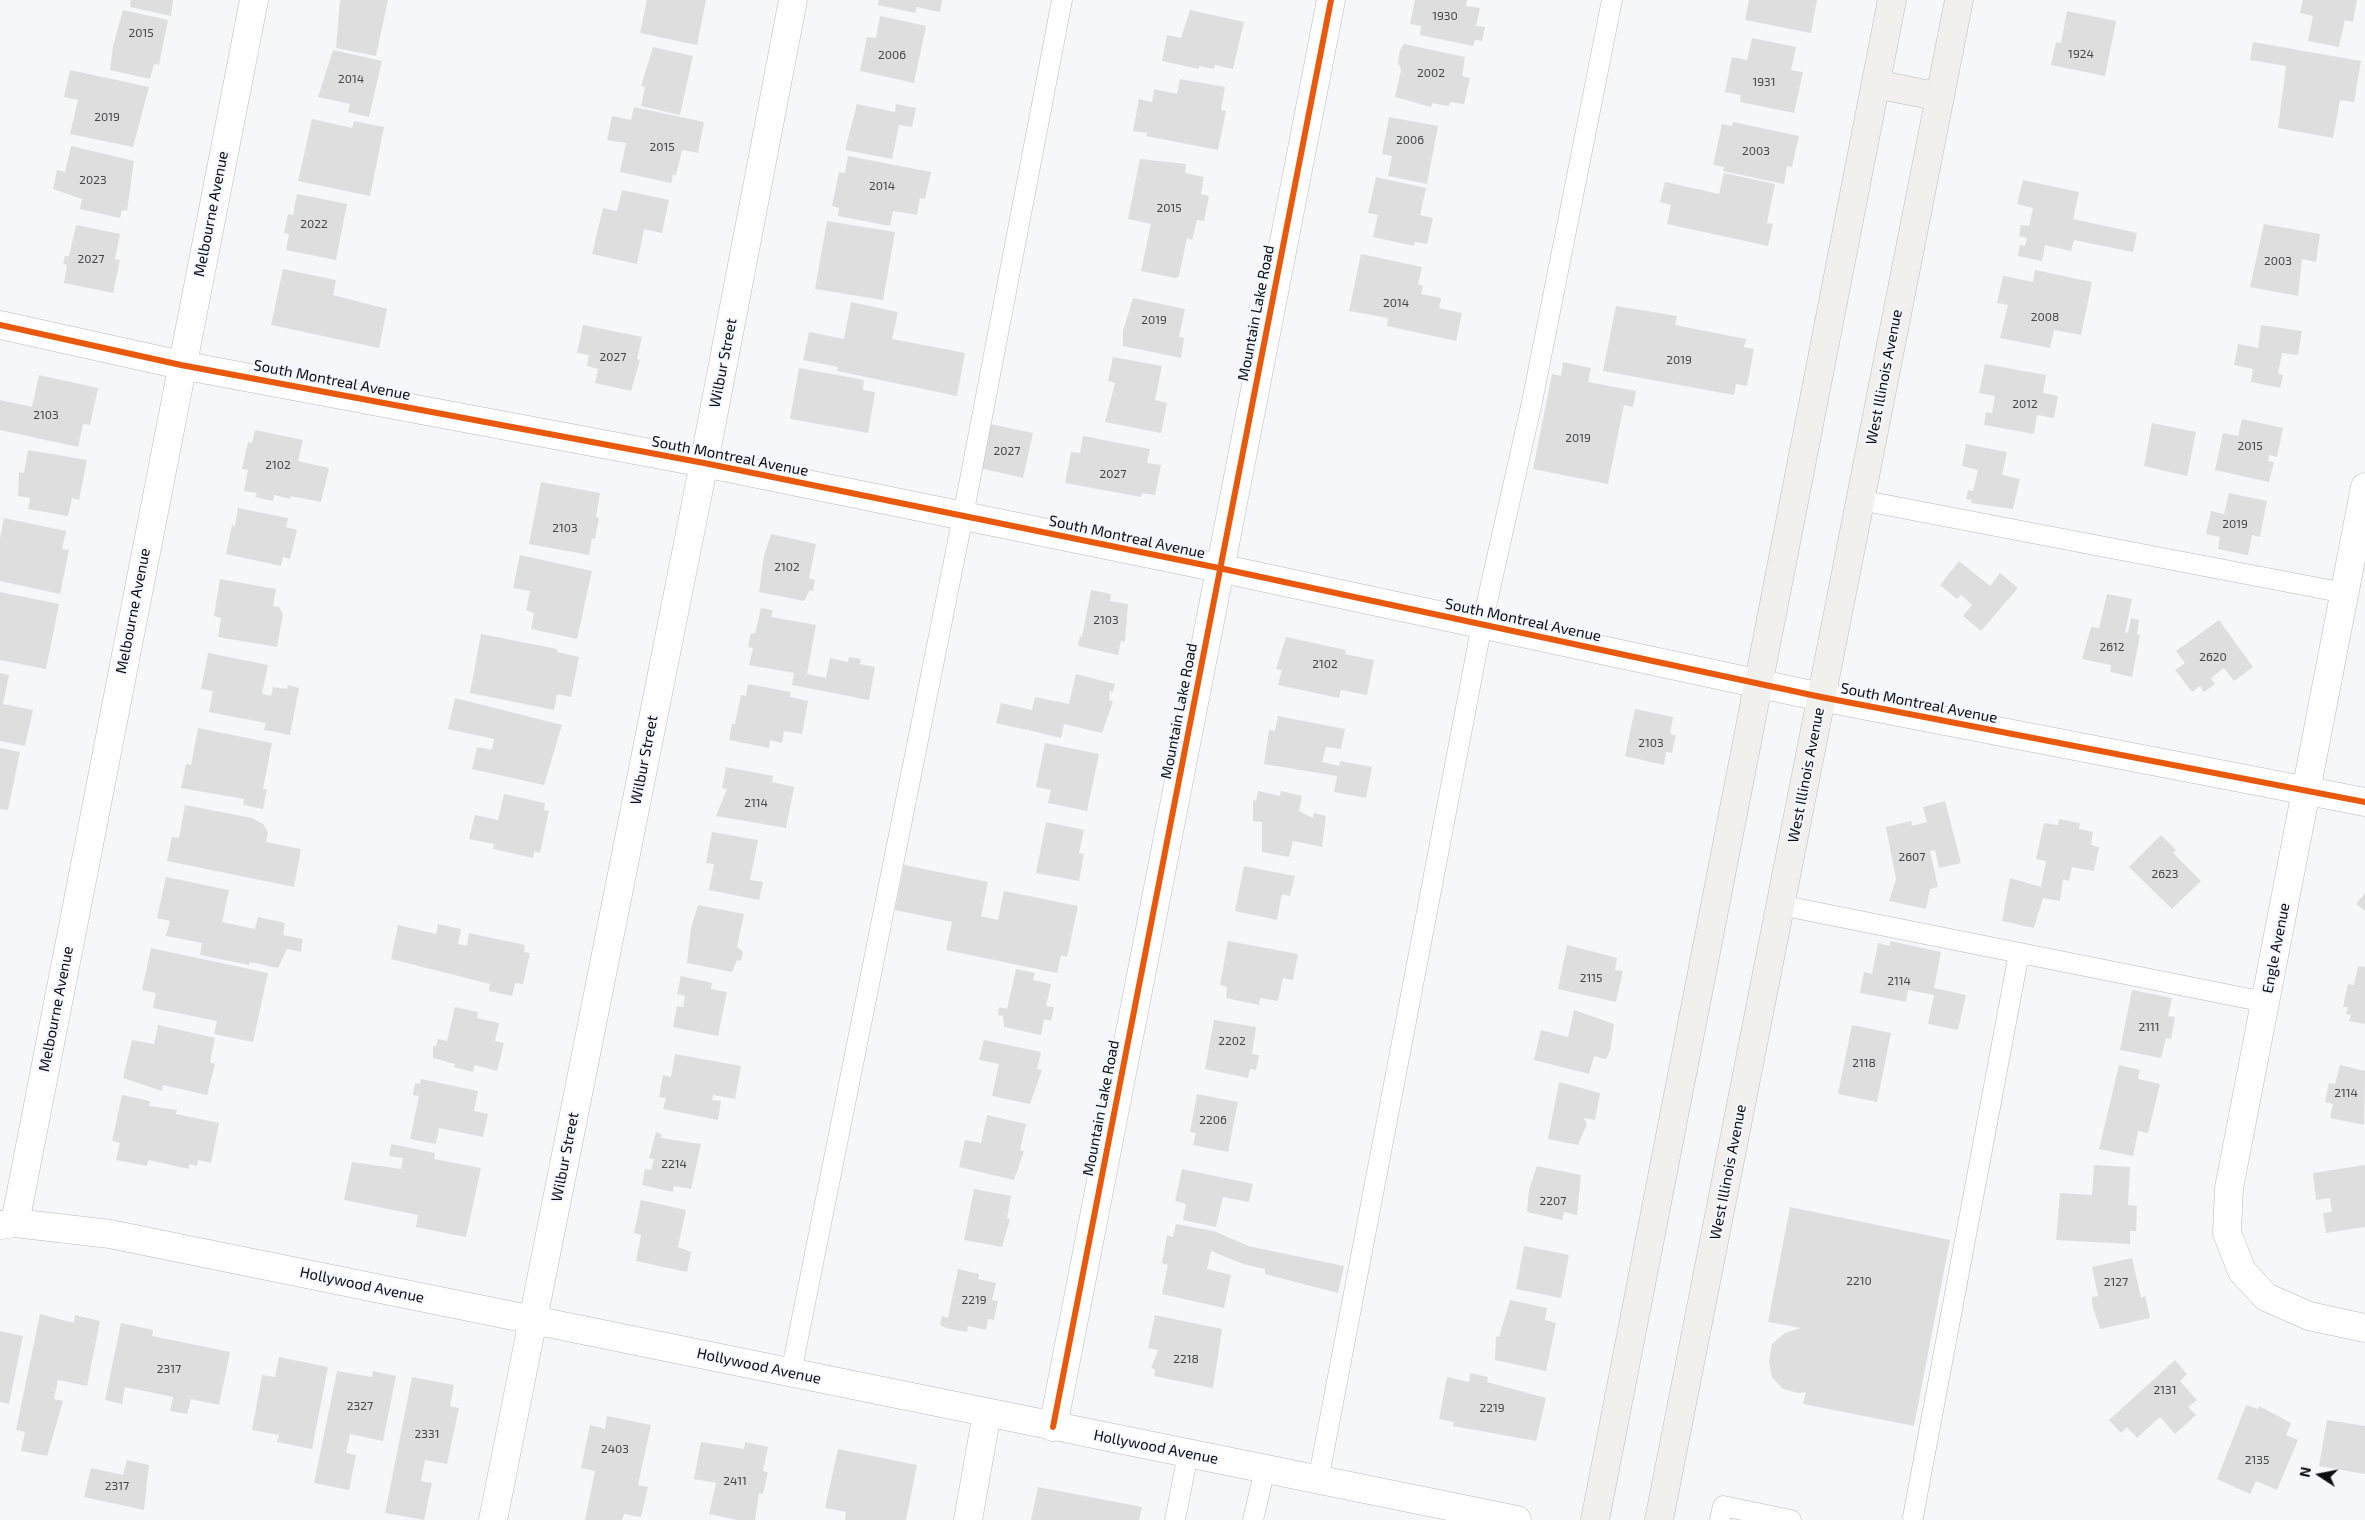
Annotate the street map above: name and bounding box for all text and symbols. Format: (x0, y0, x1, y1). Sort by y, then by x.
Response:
house number: 1930 (1432, 9, 1458, 23)
house number: 2015 (128, 26, 154, 40)
house number: 1924 (2068, 47, 2094, 61)
house number: 2006 (878, 48, 906, 62)
house number: 2002 (1417, 66, 1445, 80)
house number: 2014 (338, 72, 364, 86)
house number: 1931 (1752, 75, 1776, 89)
house number: 2019 (94, 110, 120, 124)
house number: 2006 (1396, 133, 1424, 147)
house number: 2015 (649, 140, 675, 154)
house number: 2003 (1742, 144, 1770, 158)
street label: Melbourne Avenue (190, 150, 232, 278)
house number: 2023 (79, 173, 107, 187)
house number: 2014 (869, 179, 895, 193)
house number: 2015 (1156, 201, 1182, 215)
house number: 2022 (300, 217, 328, 231)
street label: Mountain Lake Road (1234, 244, 1278, 382)
house number: 2027 (78, 252, 104, 266)
house number: 2003 (2264, 254, 2292, 268)
house number: 2014 (1383, 296, 1409, 310)
street label: West Illinois Avenue (1862, 308, 1906, 446)
house number: 2008 (2031, 310, 2059, 324)
house number: 2019 (1141, 313, 1167, 327)
street label: Wilbur Street (706, 317, 740, 409)
house number: 2027 (600, 350, 626, 364)
house number: 2019 (1666, 353, 1692, 367)
street label: South Montreal Avenue (252, 356, 412, 404)
house number: 2012 (2012, 397, 2038, 411)
house number: 2103 (33, 408, 59, 422)
house number: 2019 (1565, 431, 1591, 445)
street label: South Montreal Avenue (650, 432, 810, 480)
house number: 2015 (2237, 439, 2263, 453)
house number: 2027 (994, 444, 1020, 458)
house number: 2102 (265, 458, 291, 472)
house number: 2027 (1100, 467, 1126, 481)
street label: South Montreal Avenue (1047, 512, 1207, 562)
house number: 2019 (2222, 517, 2248, 531)
house number: 2103 (552, 521, 578, 535)
street label: Melbourne Avenue (112, 547, 154, 675)
house number: 2102 (774, 560, 800, 574)
street label: South Montreal Avenue (1443, 595, 1603, 645)
house number: 2103 (1093, 613, 1119, 627)
house number: 2612 (2099, 640, 2125, 654)
street label: Mountain Lake Road (1157, 642, 1201, 780)
house number: 2620 (2199, 650, 2227, 664)
house number: 2102 (1312, 657, 1338, 671)
street label: South Montreal Avenue (1839, 679, 1999, 727)
street label: West Illinois Avenue (1784, 706, 1828, 844)
street label: Wilbur Street (627, 714, 661, 806)
house number: 2103 (1638, 736, 1664, 750)
house number: 2114 (744, 796, 768, 810)
house number: 2607 (1899, 850, 1925, 864)
house number: 2623 (2151, 867, 2179, 881)
street label: Engle Avenue (2258, 901, 2294, 995)
street label: Melbourne Avenue (35, 945, 77, 1073)
house number: 2115 (1580, 971, 1602, 985)
house number: 2114 (1887, 974, 1911, 988)
house number: 2111 (2138, 1020, 2160, 1034)
house number: 2202 (1218, 1034, 1246, 1048)
street label: Mountain Lake Road (1079, 1039, 1123, 1177)
house number: 2118 (1852, 1056, 1876, 1070)
house number: 2114 (2334, 1086, 2358, 1100)
street label: West Illinois Avenue (1706, 1103, 1750, 1241)
street label: Wilbur Street (548, 1111, 582, 1203)
house number: 2206 (1199, 1113, 1227, 1127)
house number: 2214 (661, 1157, 687, 1171)
house number: 2207 (1540, 1194, 1566, 1208)
street label: Hollywood Avenue (298, 1263, 426, 1307)
house number: 2210 (1846, 1274, 1872, 1288)
house number: 2127 (2104, 1275, 2128, 1289)
house number: 2219 (961, 1293, 987, 1307)
street label: Hollywood Avenue (695, 1344, 823, 1388)
house number: 2218 (1173, 1352, 1199, 1366)
house number: 2317 (157, 1362, 181, 1376)
house number: 2131 (2154, 1383, 2176, 1397)
house number: 2327 (347, 1399, 373, 1413)
house number: 2219 (1479, 1401, 1505, 1415)
street label: Hollywood Avenue (1092, 1426, 1220, 1468)
house number: 2331 (415, 1427, 439, 1441)
house number: 2403 (601, 1442, 629, 1456)
north arrow (2295, 1450, 2345, 1500)
house number: 2135 (2245, 1453, 2269, 1467)
text: N (2295, 1465, 2314, 1479)
house number: 2411 (723, 1474, 747, 1488)
house number: 2317 (105, 1479, 129, 1493)

